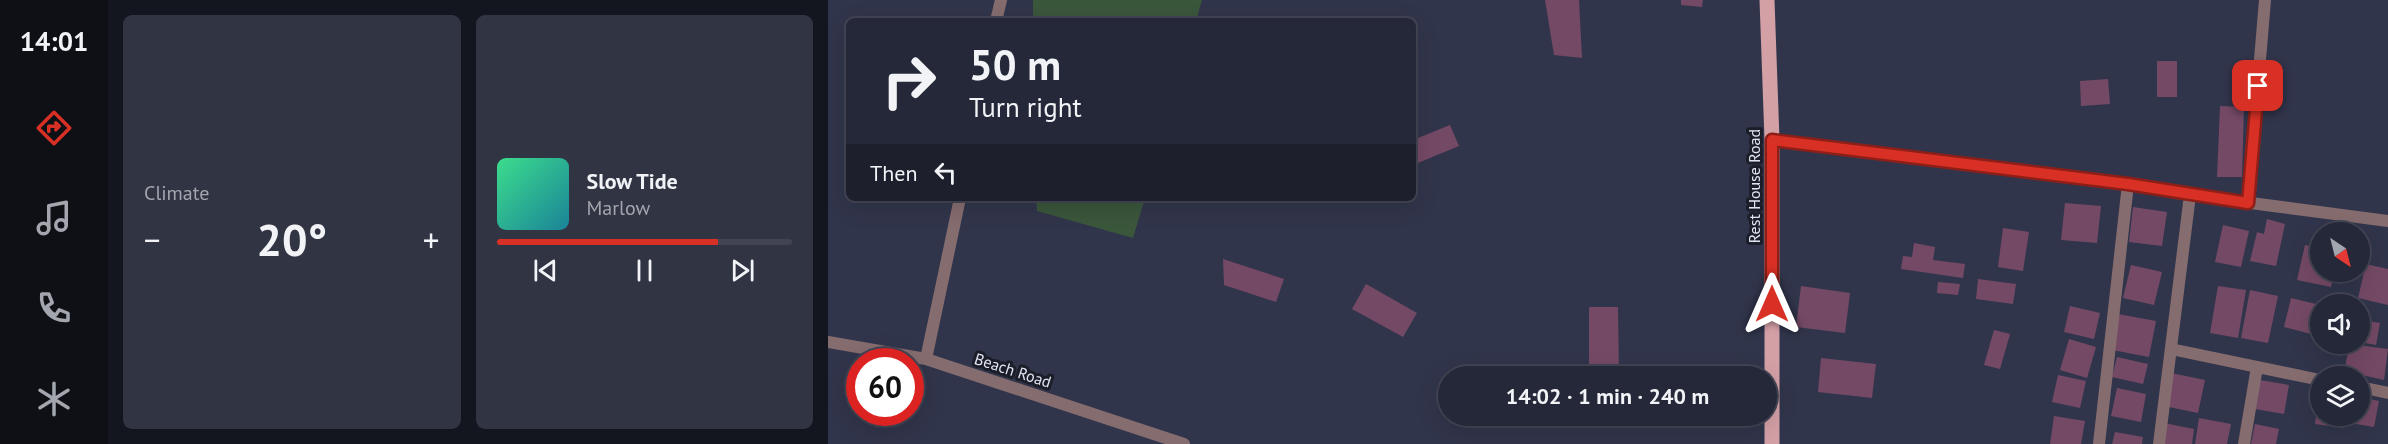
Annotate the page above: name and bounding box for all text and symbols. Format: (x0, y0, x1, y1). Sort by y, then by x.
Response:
text: 14:01 (20, 24, 88, 58)
text: 50 m (969, 37, 1061, 92)
icon: right (870, 42, 948, 120)
pin (2232, 60, 2283, 111)
icon: arrive (2241, 69, 2274, 102)
text: Turn right (969, 90, 1082, 124)
icon: directions (33, 107, 75, 149)
street label: Rest House Road (1744, 129, 1764, 243)
icon: left (929, 156, 962, 189)
text: Then (870, 159, 917, 187)
text: Slow Tide (587, 167, 678, 195)
text: Climate (144, 180, 210, 206)
text: Marlow (587, 195, 650, 221)
icon: music (33, 197, 75, 239)
text: 20° (256, 210, 327, 268)
text: − (144, 218, 161, 261)
text: + (423, 218, 439, 261)
north arrow (2310, 222, 2370, 282)
map controls (2310, 222, 2370, 426)
icon: previous (529, 254, 562, 287)
icon: pause (628, 254, 661, 287)
icon: next (726, 254, 759, 287)
position arrow (1740, 272, 1804, 336)
icon: phone (33, 287, 75, 329)
button: sound (2310, 294, 2370, 354)
speed limit sign: 60 (846, 348, 924, 426)
street label: Beach Road (972, 348, 1054, 392)
button: layers (2310, 366, 2370, 426)
icon: climate (33, 378, 75, 420)
text: 14:02 · 1 min · 240 m (1506, 382, 1709, 410)

